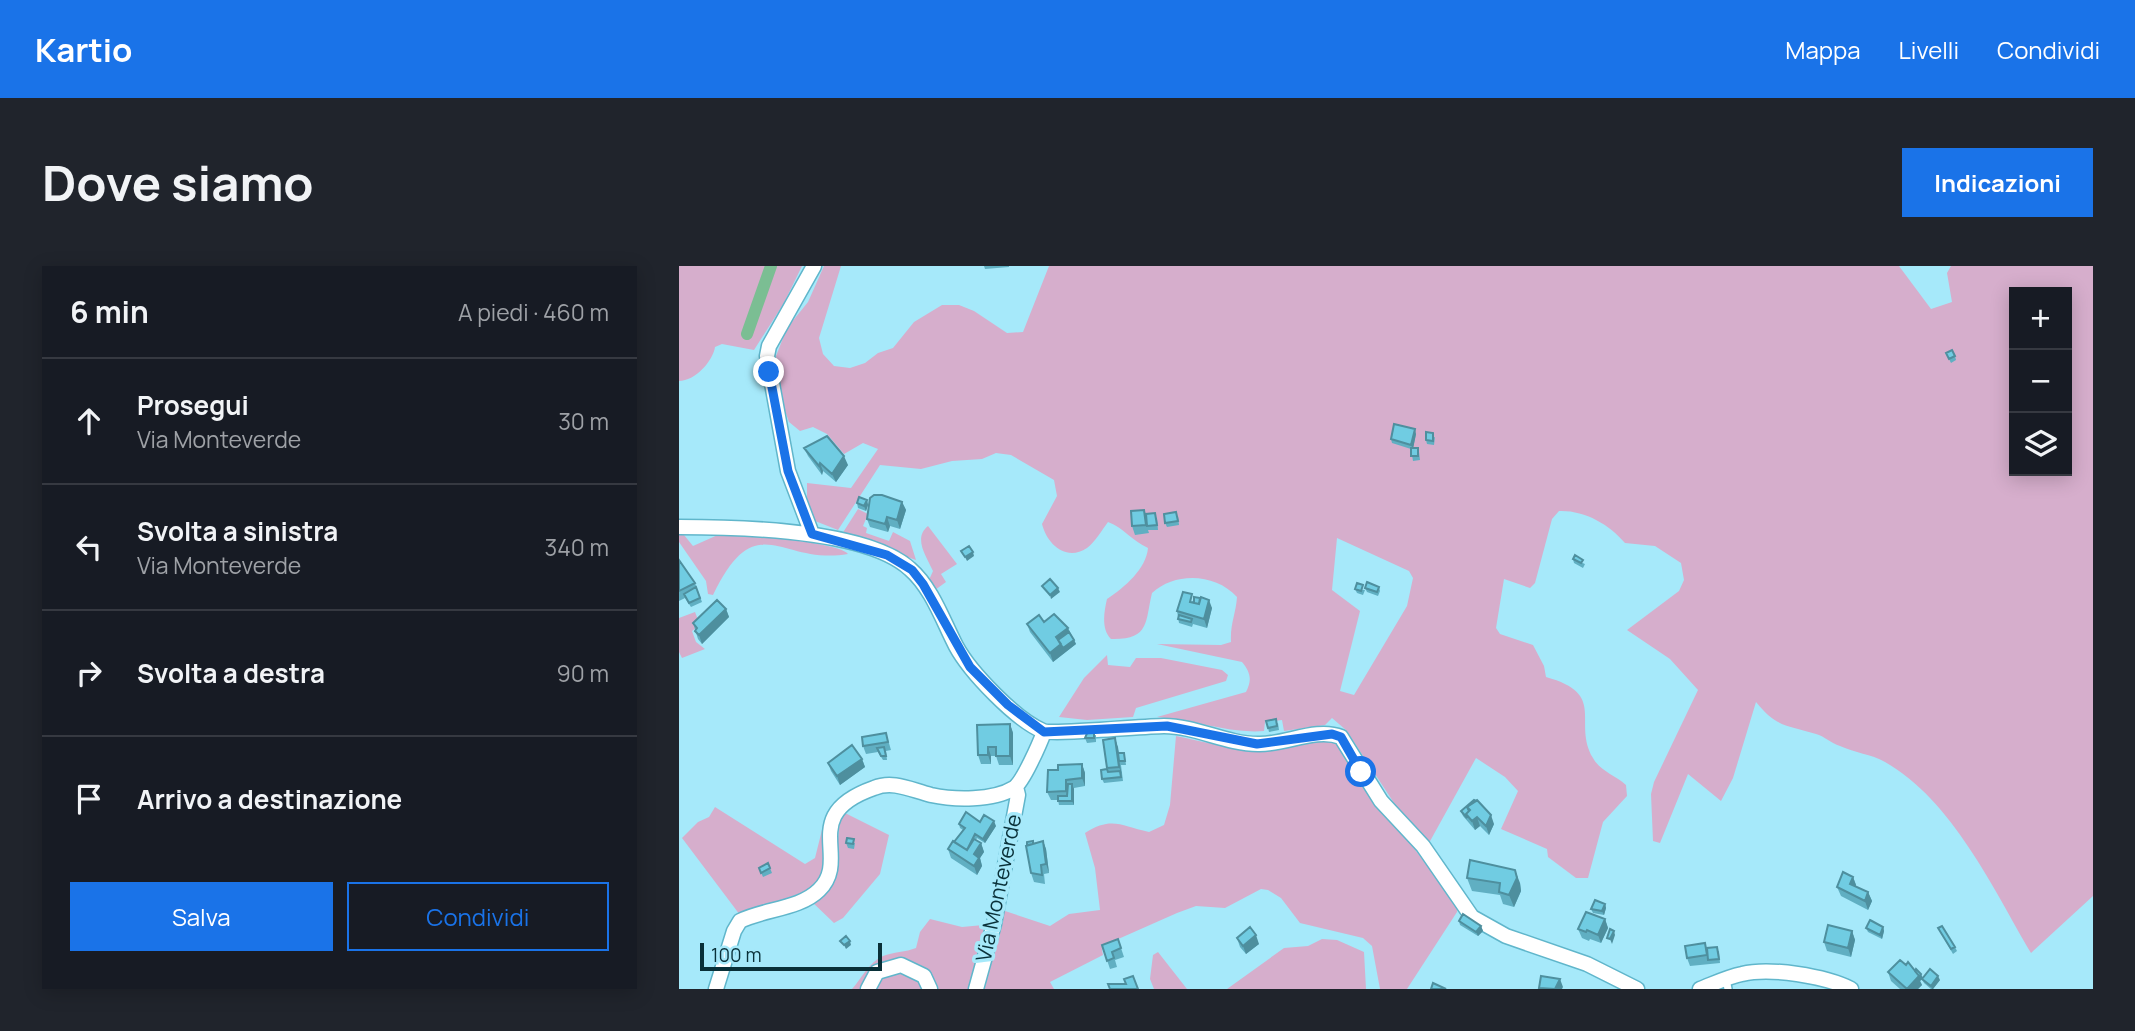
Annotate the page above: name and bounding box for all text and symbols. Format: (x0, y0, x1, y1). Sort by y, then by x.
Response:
text: Kartio (35, 27, 132, 72)
text: Mappa (1785, 33, 1861, 66)
text: Livelli (1899, 33, 1959, 66)
text: Condividi (1997, 33, 2100, 66)
button: Indicazioni (1902, 148, 2093, 217)
text: Dove siamo (42, 149, 313, 216)
map controls (2009, 287, 2072, 476)
button: + (2009, 287, 2072, 350)
text: 6 min (70, 291, 149, 332)
text: A piedi · 460 m (458, 296, 609, 328)
button: − (2009, 350, 2072, 413)
route end (753, 356, 784, 387)
text: Prosegui (137, 387, 249, 423)
icon: ahead (70, 402, 108, 440)
text: 30 m (558, 405, 609, 437)
button: layers (2009, 413, 2072, 476)
text: Via Monteverde (137, 423, 301, 455)
text: Svolta a sinistra (137, 513, 338, 549)
icon: left (70, 528, 108, 566)
text: 340 m (545, 531, 609, 563)
text: Via Monteverde (137, 549, 301, 581)
icon: right (70, 654, 108, 692)
text: Svolta a destra (137, 655, 325, 691)
text: 90 m (557, 657, 609, 689)
route start (1345, 756, 1376, 787)
icon: arrive (70, 780, 108, 818)
text: Arrivo a destinazione (137, 781, 402, 817)
street label: Via Monteverde (969, 812, 1027, 964)
button: Salva (70, 882, 333, 951)
button: Condividi (347, 882, 609, 951)
scale bar (700, 940, 882, 972)
text: 100 m (711, 942, 762, 968)

